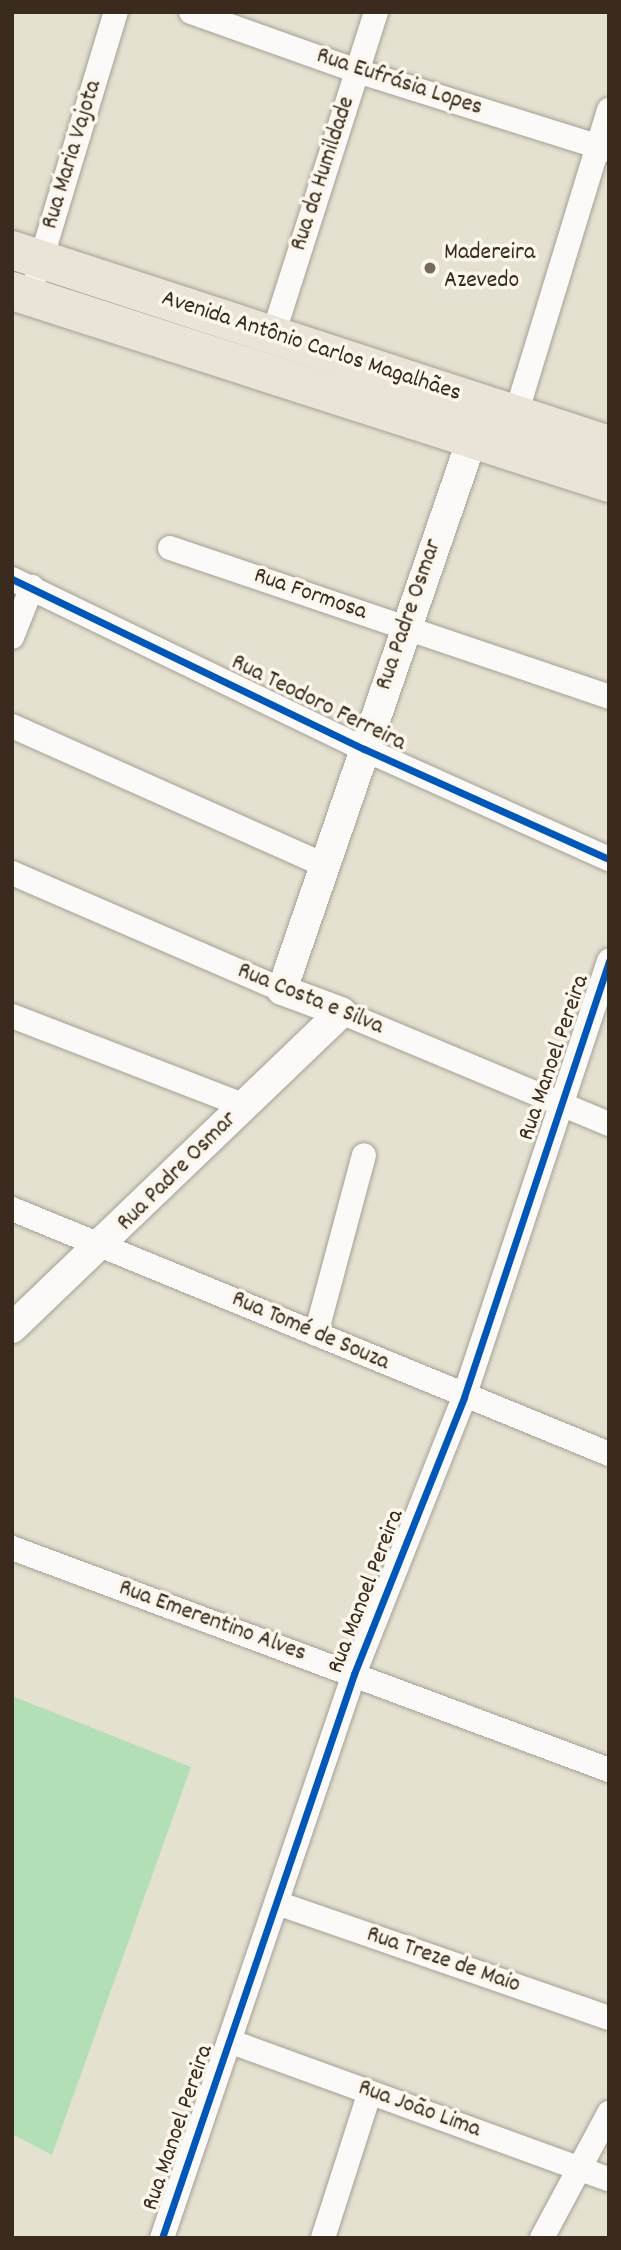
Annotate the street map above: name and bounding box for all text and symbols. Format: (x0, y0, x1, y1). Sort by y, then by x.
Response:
street label: Rua Eufrásia Lopes (312, 43, 486, 123)
street label: Rua Maria Vajota (37, 77, 109, 233)
street label: Rua da Humildade (286, 93, 362, 255)
place label: Madereira Azevedo (444, 240, 535, 296)
marker: Madereira Azevedo (422, 260, 438, 276)
street label: Avenida Antônio Carlos Magalhães (158, 285, 464, 409)
street label: Rua Padre Osmar (371, 536, 449, 694)
street label: Rua Formosa (250, 562, 370, 628)
street label: Rua Teodoro Ferreira (226, 649, 410, 759)
street label: Rua Costa e Silva (233, 958, 387, 1042)
street label: Rua Manoel Pereira (513, 971, 597, 1145)
street label: Rua Padre Osmar (112, 1106, 244, 1238)
street label: Rua Tomé de Souza (227, 1286, 393, 1378)
street label: Rua Manoel Pereira (323, 1506, 411, 1678)
street label: Rua Emerentino Alves (114, 1575, 310, 1669)
street label: Rua Treze de Maio (362, 1921, 524, 2001)
street label: Rua Manoel Pereira (137, 2041, 221, 2215)
street label: Rua João Lima (354, 2075, 484, 2145)

